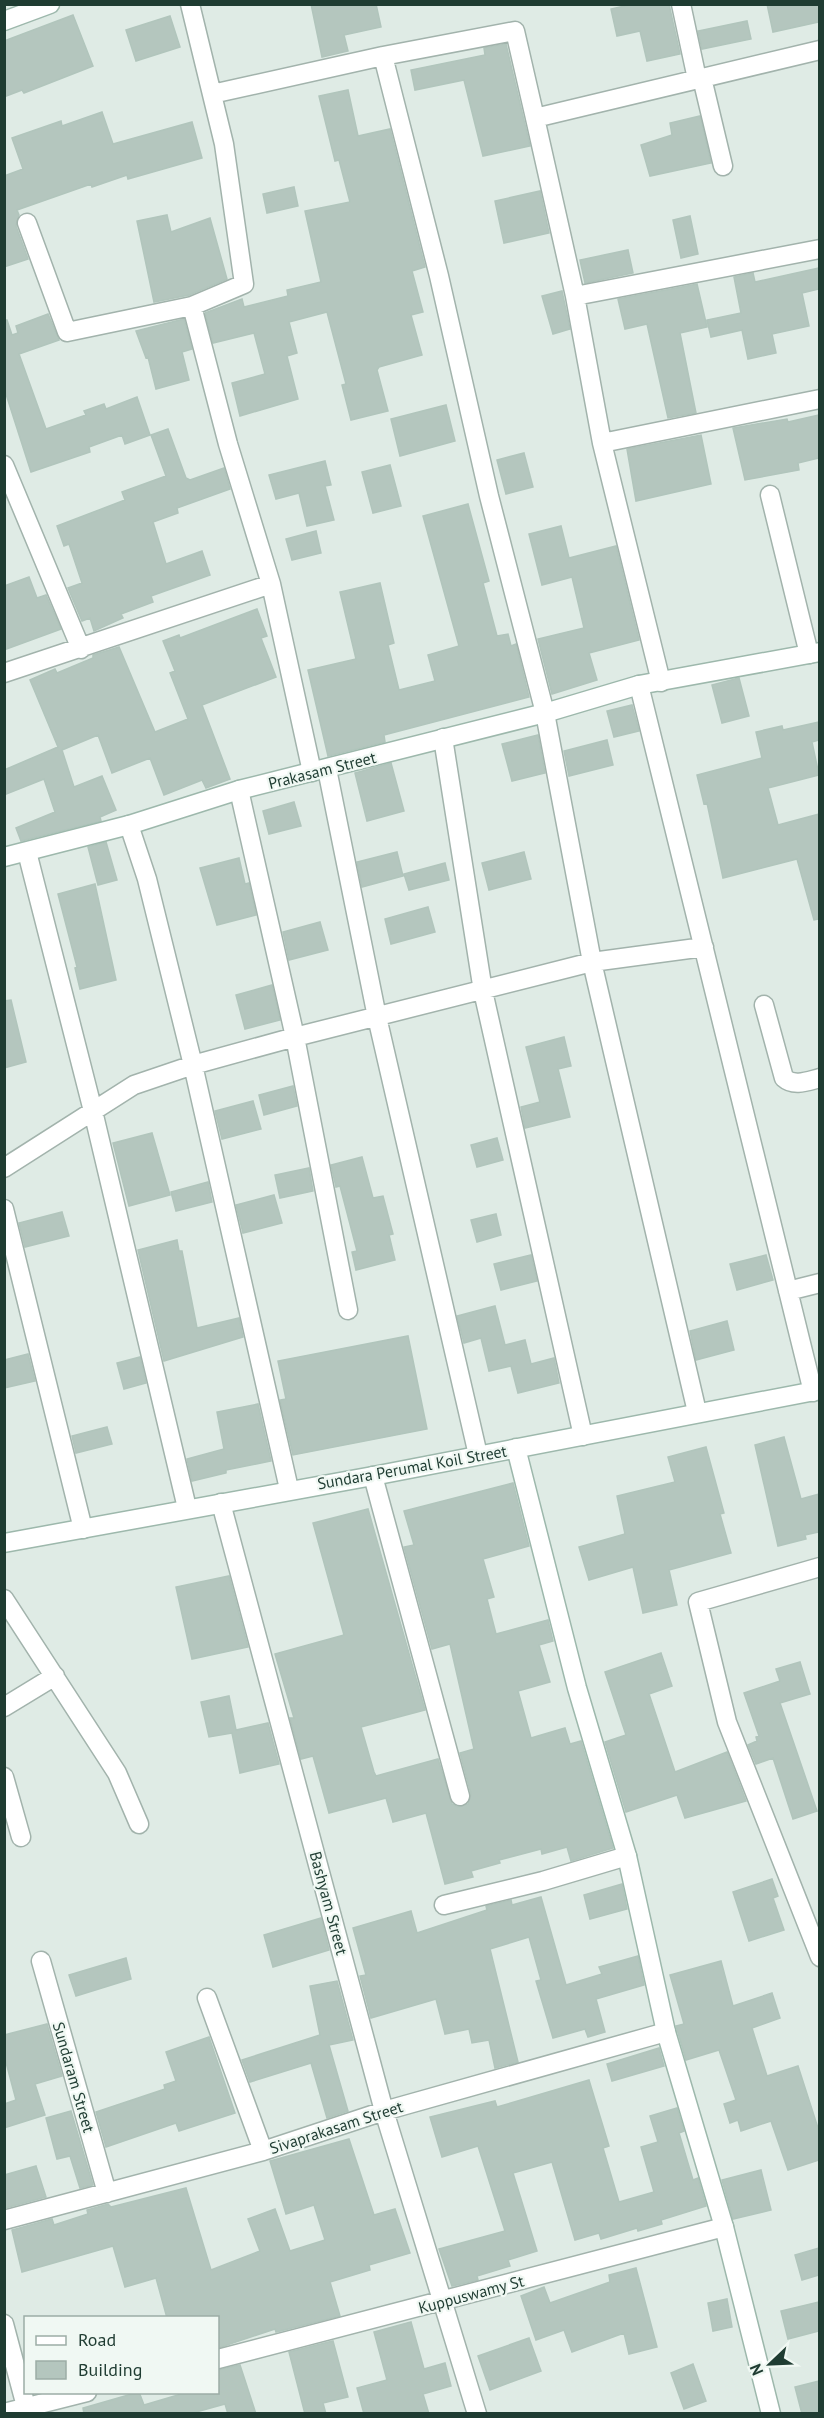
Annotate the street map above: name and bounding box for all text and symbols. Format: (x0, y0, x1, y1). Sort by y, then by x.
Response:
street label: Prakasam Street (266, 747, 378, 793)
street label: Sundara Perumal Koil Street (316, 1440, 509, 1494)
street label: Bashyam Street (306, 1849, 353, 1957)
street label: Sundaram Street (49, 2019, 99, 2135)
street label: Sivaprakasam Street (267, 2096, 406, 2158)
street label: Kuppuswamy St (416, 2270, 526, 2318)
legend (24, 2316, 219, 2394)
text: Road (78, 2328, 116, 2351)
north arrow (740, 2334, 800, 2394)
text: Building (78, 2358, 142, 2381)
text: N (745, 2361, 767, 2379)

